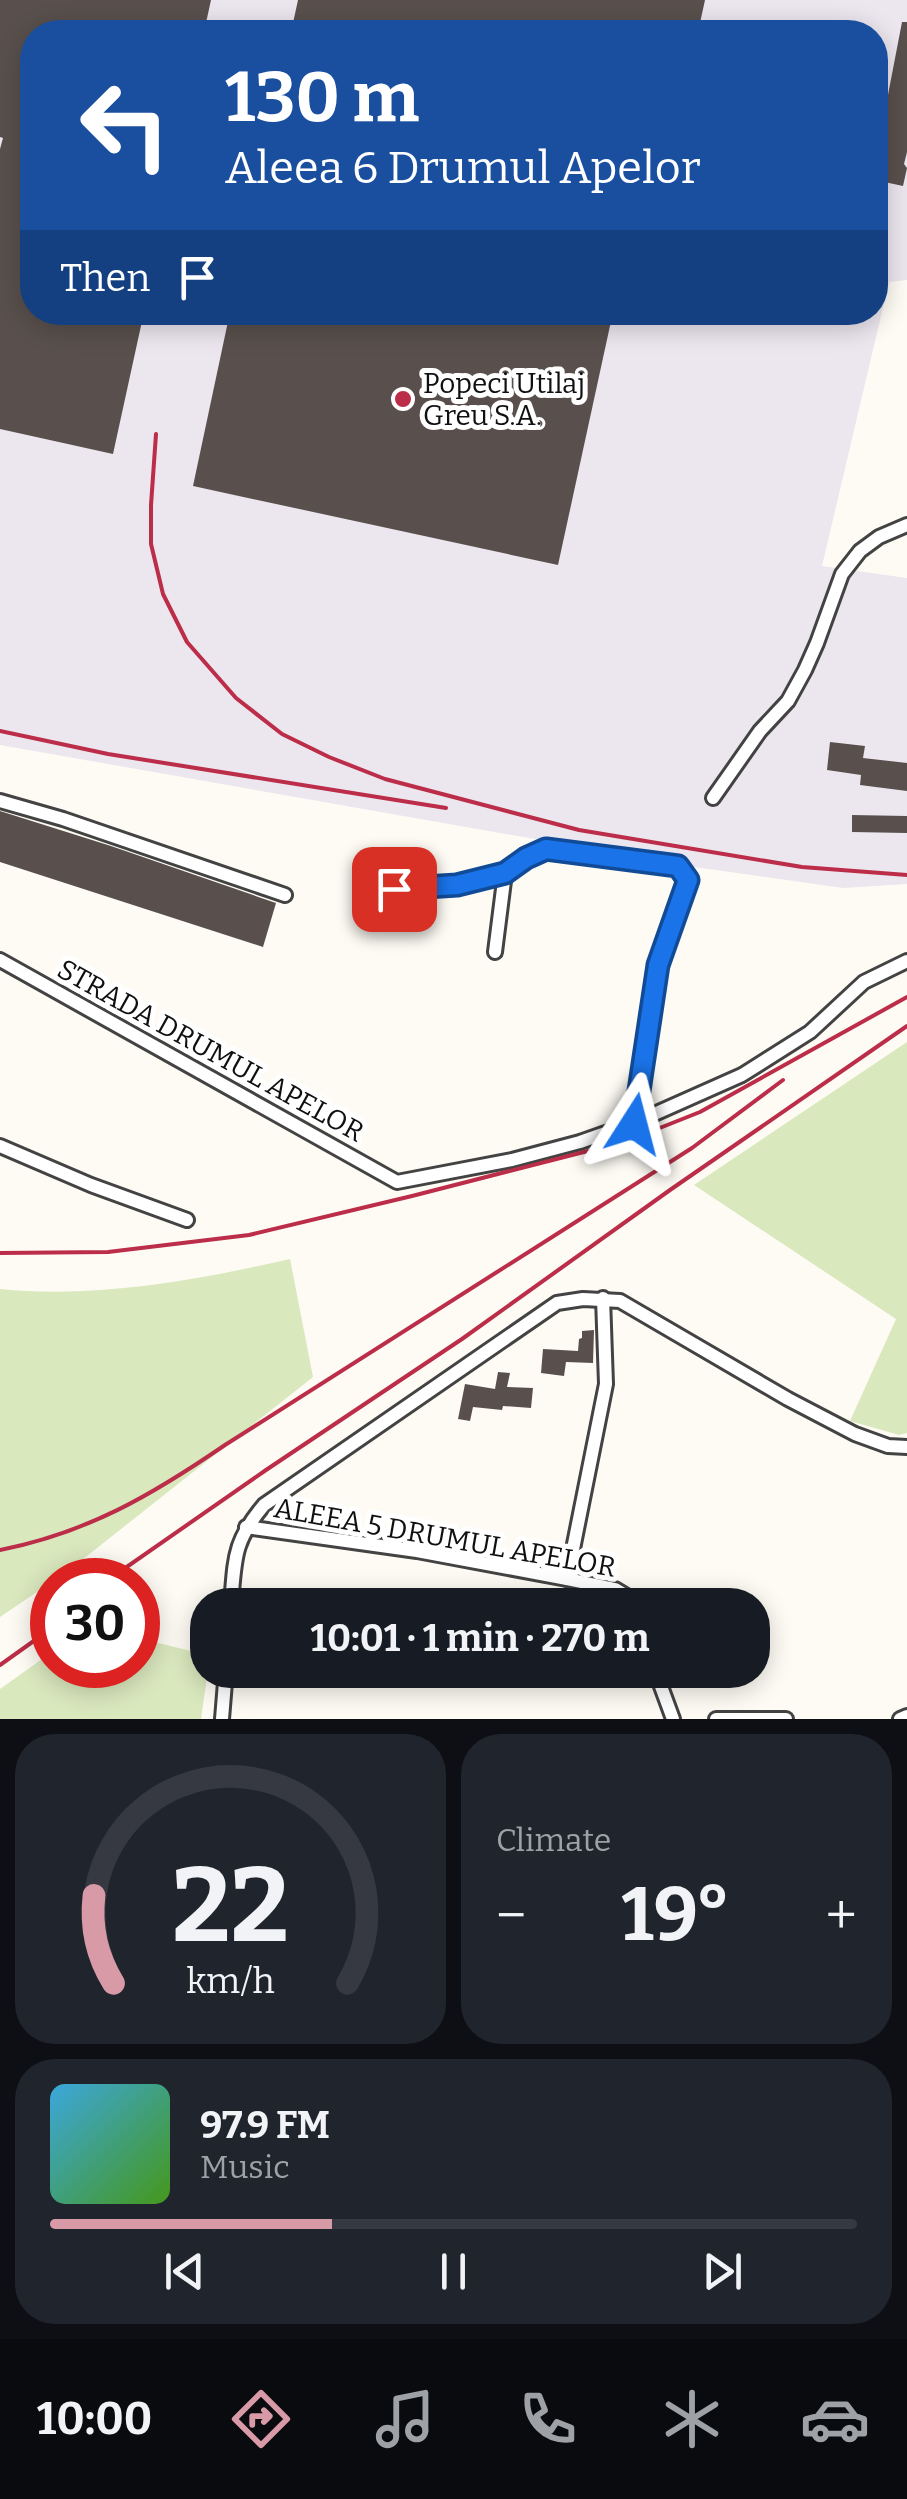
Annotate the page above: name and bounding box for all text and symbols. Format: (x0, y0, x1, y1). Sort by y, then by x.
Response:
text: 130 m (225, 56, 419, 140)
icon: left (60, 60, 190, 190)
text: Aleea 6 Drumul Apelor (225, 141, 701, 195)
icon: arrive (170, 250, 225, 305)
text: Then (60, 255, 150, 301)
place label: Popeci Utilaj Greu S.A. (423, 367, 585, 432)
marker: Popeci Utilaj Greu S.A. (392, 388, 414, 410)
pin (352, 847, 437, 932)
icon: arrive (367, 862, 422, 917)
street label: STRADA DRUMUL APELOR (52, 952, 370, 1149)
position arrow (582, 1072, 686, 1176)
street label: ALEEA 5 DRUMUL APELOR (271, 1491, 618, 1584)
speed limit sign: 30 (30, 1558, 160, 1688)
text: 10:01 · 1 min · 270 m (310, 1615, 650, 1661)
text: Climate (496, 1821, 611, 1859)
text: 22 (172, 1844, 289, 1969)
text: 19° (621, 1870, 731, 1960)
text: − (496, 1883, 526, 1949)
text: + (826, 1883, 857, 1949)
text: km/h (186, 1960, 275, 2002)
text: 97.9 FM (200, 2102, 330, 2148)
text: Music (200, 2148, 290, 2186)
icon: previous (157, 2244, 212, 2299)
icon: pause (426, 2244, 481, 2299)
icon: next (695, 2244, 750, 2299)
icon: directions (226, 2384, 296, 2454)
icon: music (370, 2384, 440, 2454)
icon: phone (513, 2384, 583, 2454)
icon: climate (657, 2384, 727, 2454)
icon: car (800, 2384, 870, 2454)
text: 10:00 (37, 2392, 152, 2446)

